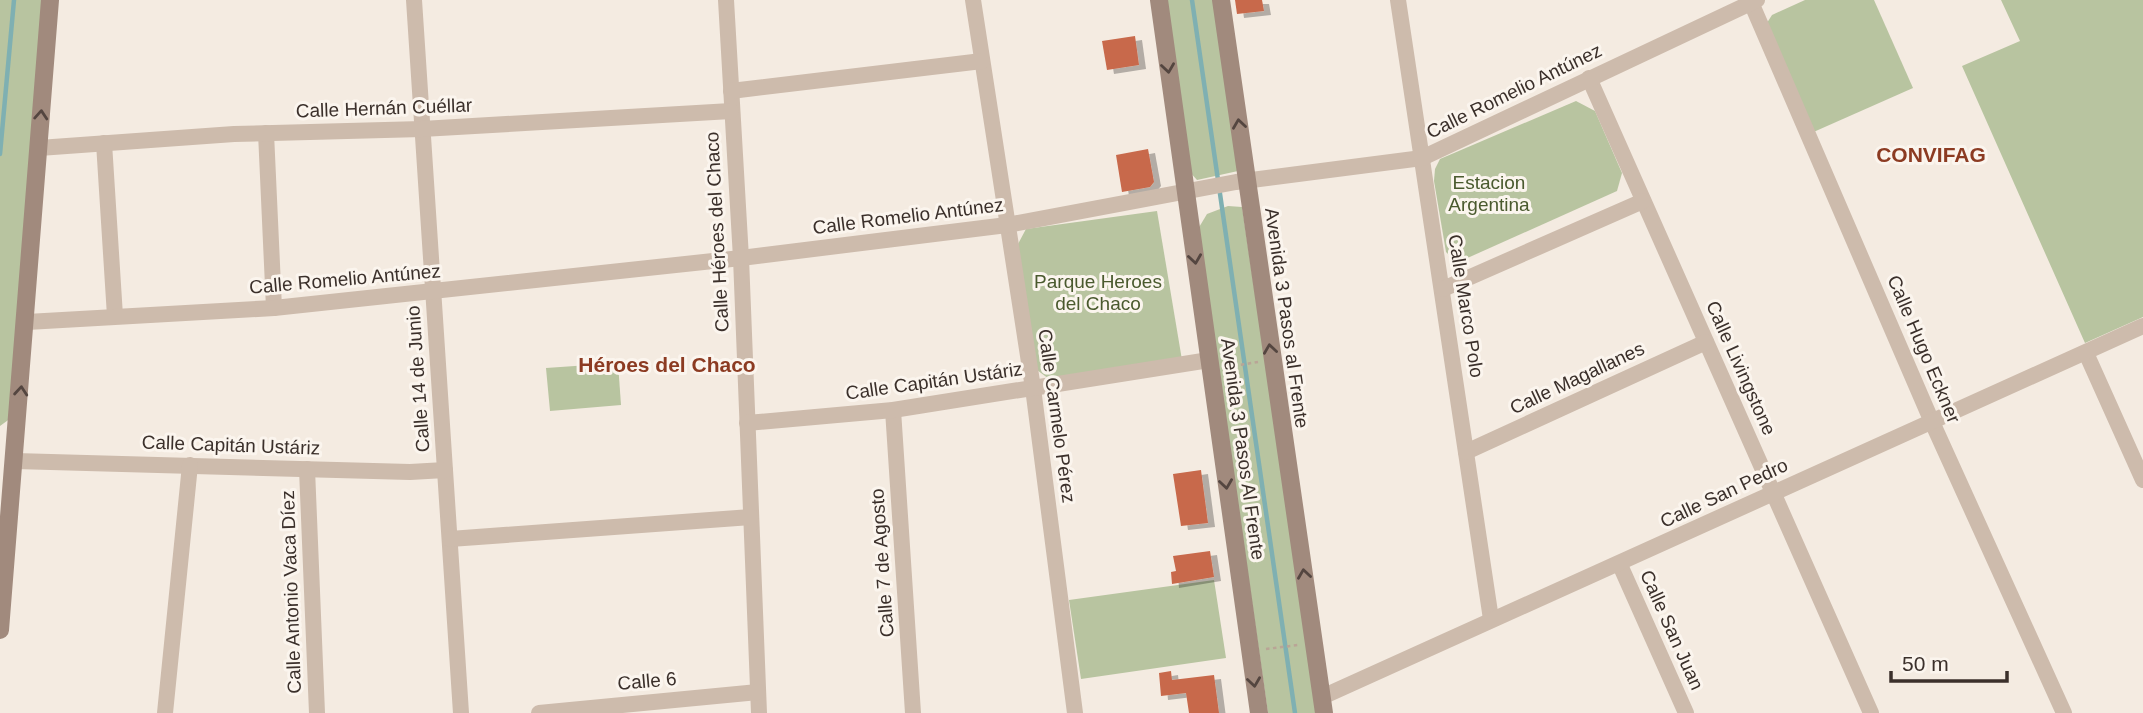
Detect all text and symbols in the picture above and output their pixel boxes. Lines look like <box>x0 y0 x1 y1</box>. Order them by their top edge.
street label: Calle Romelio Antúnez <box>1423 39 1605 143</box>
one-way arrow <box>1161 62 1176 73</box>
street label: Calle Hernán Cuéllar <box>295 94 473 122</box>
one-way arrow <box>33 109 48 120</box>
one-way arrow <box>1231 118 1246 130</box>
street label: Calle Héroes del Chaco <box>701 131 733 333</box>
district label: CONVIFAG <box>1876 143 1986 166</box>
park label: Estacion Argentina <box>1448 172 1530 215</box>
street label: Calle Romelio Antúnez <box>811 194 1005 238</box>
street label: Avenida 3 Pasos al Frente <box>1261 206 1313 430</box>
street label: Calle Marco Polo <box>1444 233 1488 379</box>
one-way arrow <box>1188 253 1203 265</box>
street label: Calle Romelio Antúnez <box>248 260 442 298</box>
park label: Parque Heroes del Chaco <box>1034 271 1162 314</box>
street label: Calle Hugo Eckner <box>1883 272 1965 427</box>
street label: Calle Livingstone <box>1702 298 1780 438</box>
street label: Calle 14 de Junio <box>402 305 434 453</box>
street label: Calle Carmelo Pérez <box>1034 328 1080 504</box>
street label: Avenida 3 Pasos Al Frente <box>1217 337 1269 561</box>
street label: Calle Magallanes <box>1507 338 1647 418</box>
one-way arrow <box>1263 344 1278 355</box>
district label: Héroes del Chaco <box>578 353 756 376</box>
street label: Calle Capitán Ustáriz <box>844 358 1024 404</box>
one-way arrow <box>13 385 28 396</box>
street label: Calle Capitán Ustáriz <box>141 431 321 459</box>
street label: Calle San Pedro <box>1657 454 1791 532</box>
one-way arrow <box>1219 478 1234 490</box>
street label: Calle 7 de Agosto <box>866 488 898 638</box>
street label: Calle Antonio Vaca Díez <box>277 490 305 694</box>
street label: Calle San Juan <box>1636 567 1708 693</box>
one-way arrow <box>1296 569 1311 580</box>
scale bar <box>1891 640 2007 684</box>
text: 50 m <box>1902 652 1949 675</box>
street label: Calle 6 <box>617 668 677 694</box>
one-way arrow <box>1246 676 1261 688</box>

